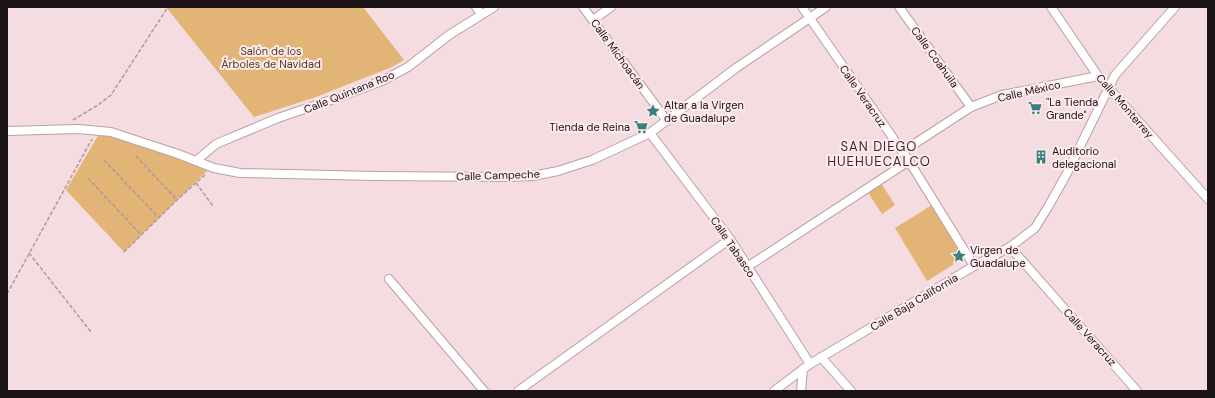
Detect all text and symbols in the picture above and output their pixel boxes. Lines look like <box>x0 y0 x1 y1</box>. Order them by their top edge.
street label: Calle Michoacán <box>588 16 648 92</box>
street label: Calle Coahuila <box>908 24 962 90</box>
park label: Salón de los Árboles de Navidad <box>221 44 321 71</box>
street label: Calle Veracruz <box>836 62 890 130</box>
street label: Calle Quintana Roo <box>302 67 396 117</box>
street label: Calle Monterrey <box>1093 71 1157 141</box>
street label: Calle México <box>996 77 1062 105</box>
place label: "La Tienda Grande" <box>1046 95 1098 122</box>
place label: Altar a la Virgen de Guadalupe <box>664 98 744 125</box>
supermarket icon: "La Tienda Grande" <box>1027 100 1043 116</box>
place icon: Altar a la Virgen de Guadalupe <box>645 103 661 119</box>
supermarket icon: Tienda de Reina <box>633 119 649 135</box>
place label: Tienda de Reina <box>549 120 630 134</box>
district label: SAN DIEGO HUEHUECALCO <box>827 138 931 170</box>
place label: Auditorio delegacional <box>1052 144 1116 171</box>
building icon: Auditorio delegacional <box>1033 149 1049 165</box>
street label: Calle Campeche <box>456 167 540 183</box>
street label: Calle Tabasco <box>707 214 759 280</box>
place label: Virgen de Guadalupe <box>970 243 1025 270</box>
place icon: Virgen de Guadalupe <box>951 248 967 264</box>
street label: Calle Baja California <box>867 270 961 334</box>
street label: Calle Veracruz <box>1061 305 1119 369</box>

